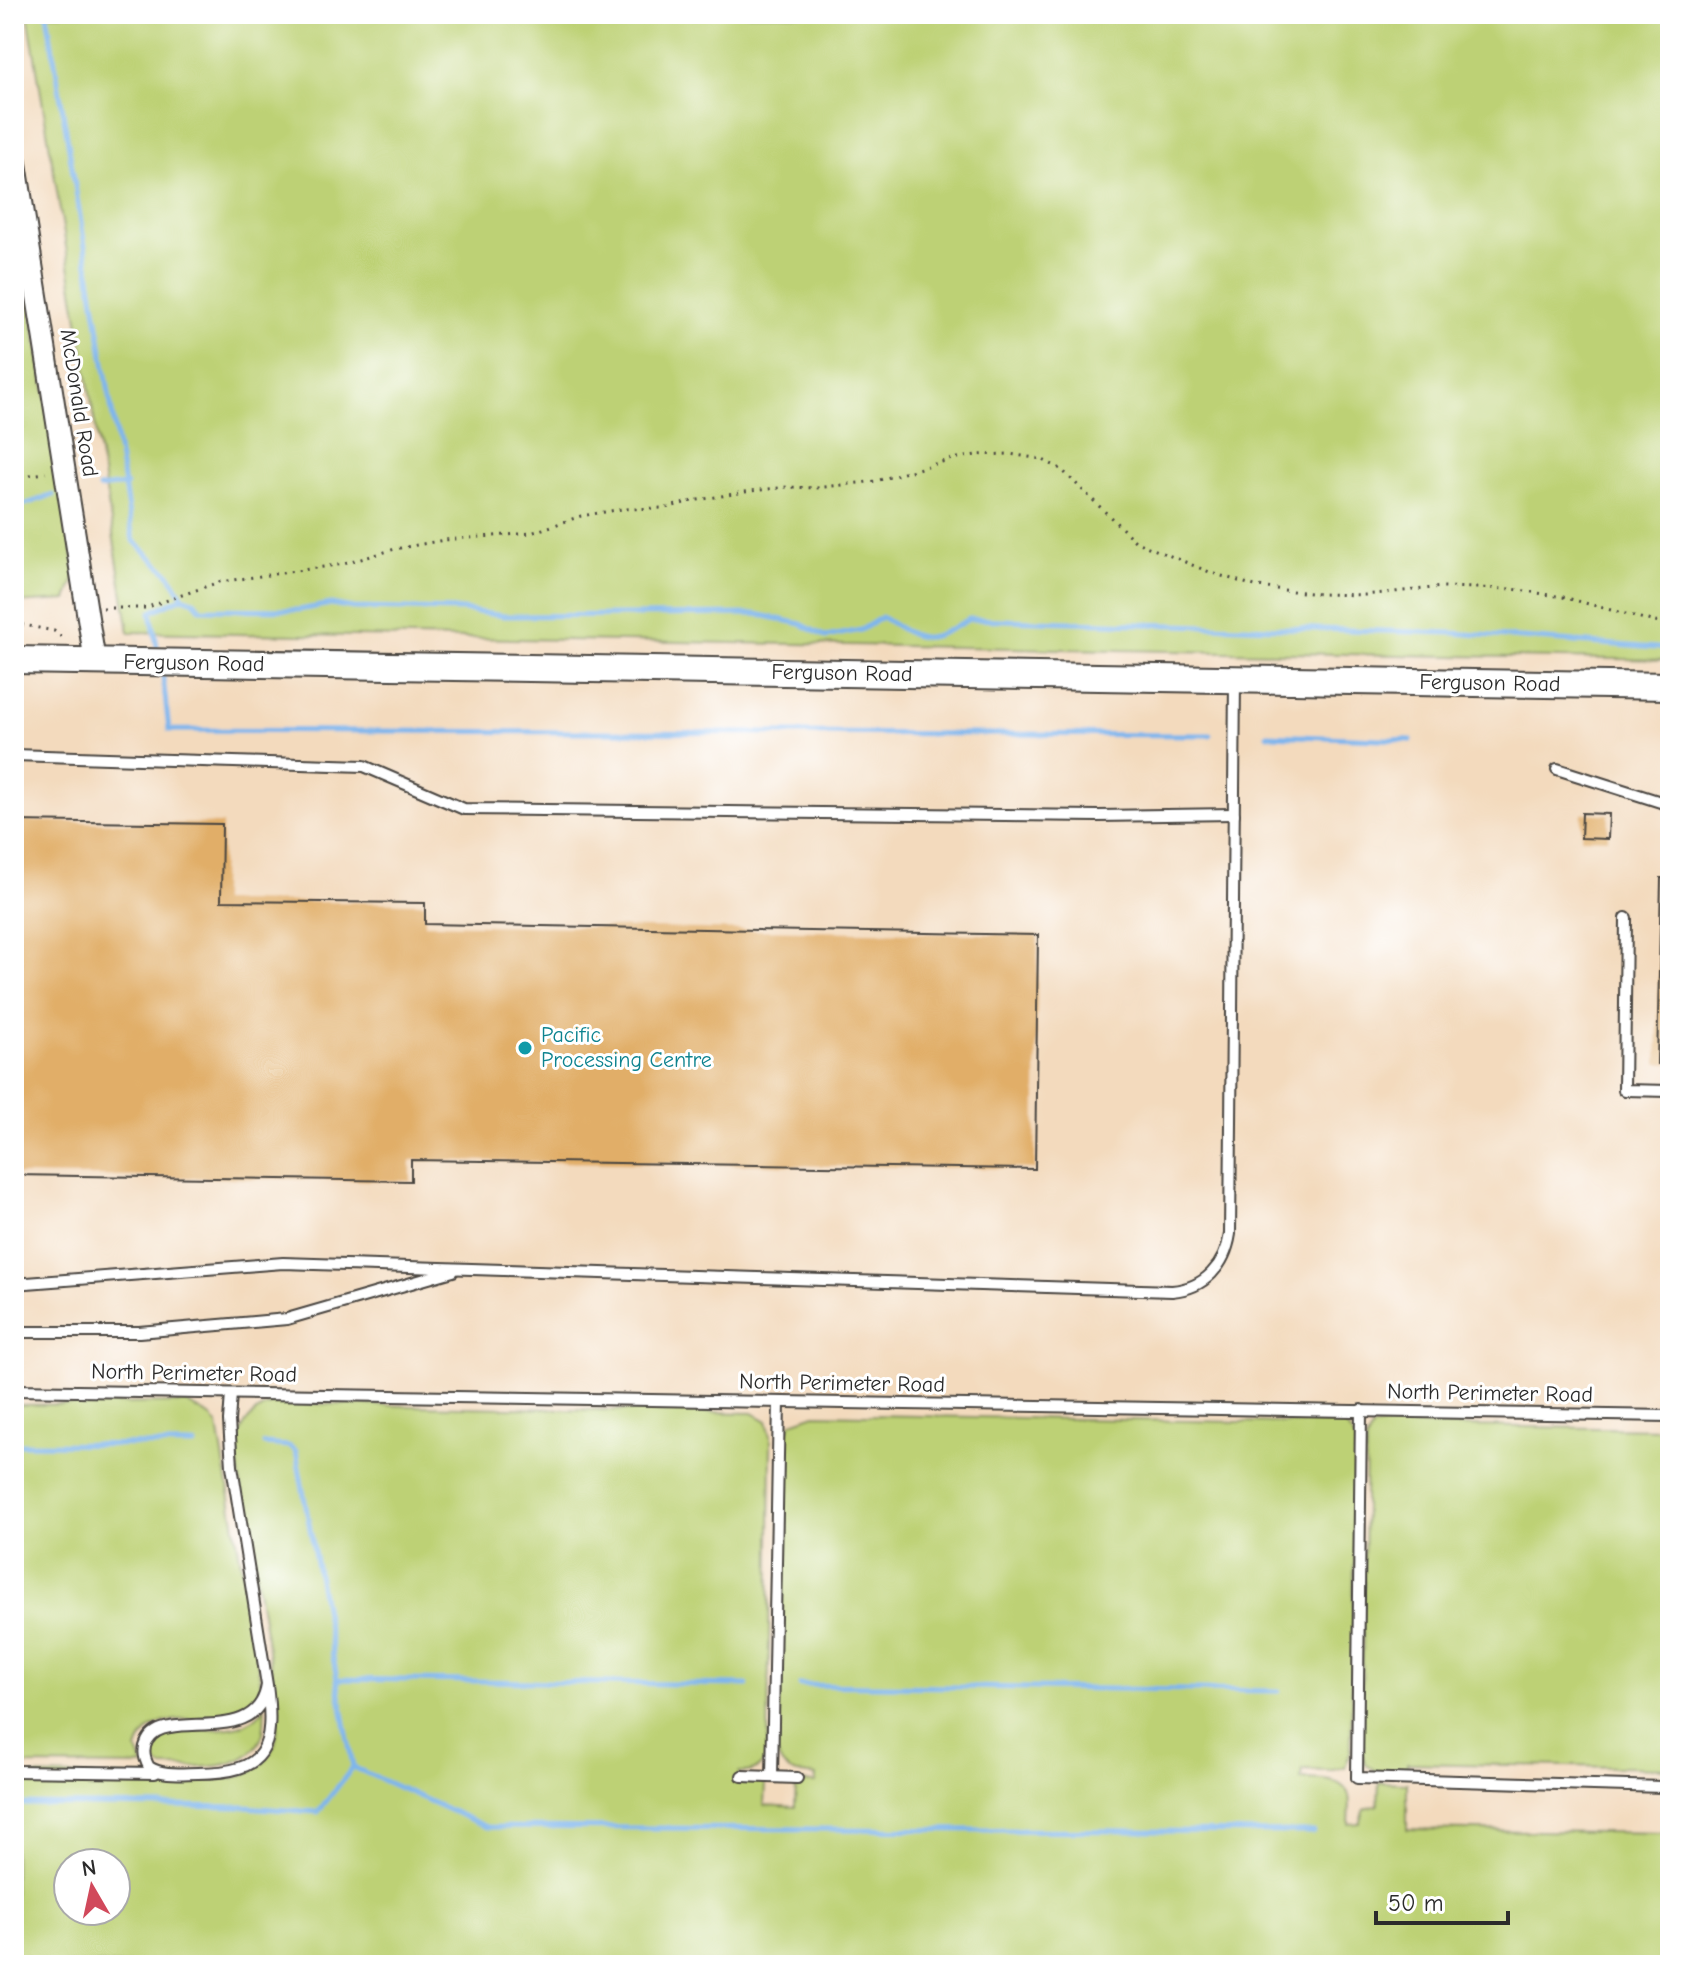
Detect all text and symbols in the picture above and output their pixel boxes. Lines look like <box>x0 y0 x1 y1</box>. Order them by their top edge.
street label: McDonald Road <box>54 327 104 479</box>
street label: Ferguson Road <box>123 649 265 677</box>
street label: Ferguson Road <box>771 659 913 687</box>
street label: Ferguson Road <box>1419 669 1561 697</box>
place label: Pacific Processing Centre <box>541 1022 712 1073</box>
marker: Pacific Processing Centre <box>516 1039 534 1057</box>
street label: North Perimeter Road <box>91 1358 297 1388</box>
street label: North Perimeter Road <box>739 1368 945 1398</box>
street label: North Perimeter Road <box>1387 1378 1593 1408</box>
north arrow <box>52 1847 132 1927</box>
text: N <box>80 1854 98 1882</box>
scale bar <box>1376 1875 1508 1925</box>
text: 50 m <box>1388 1889 1444 1917</box>

